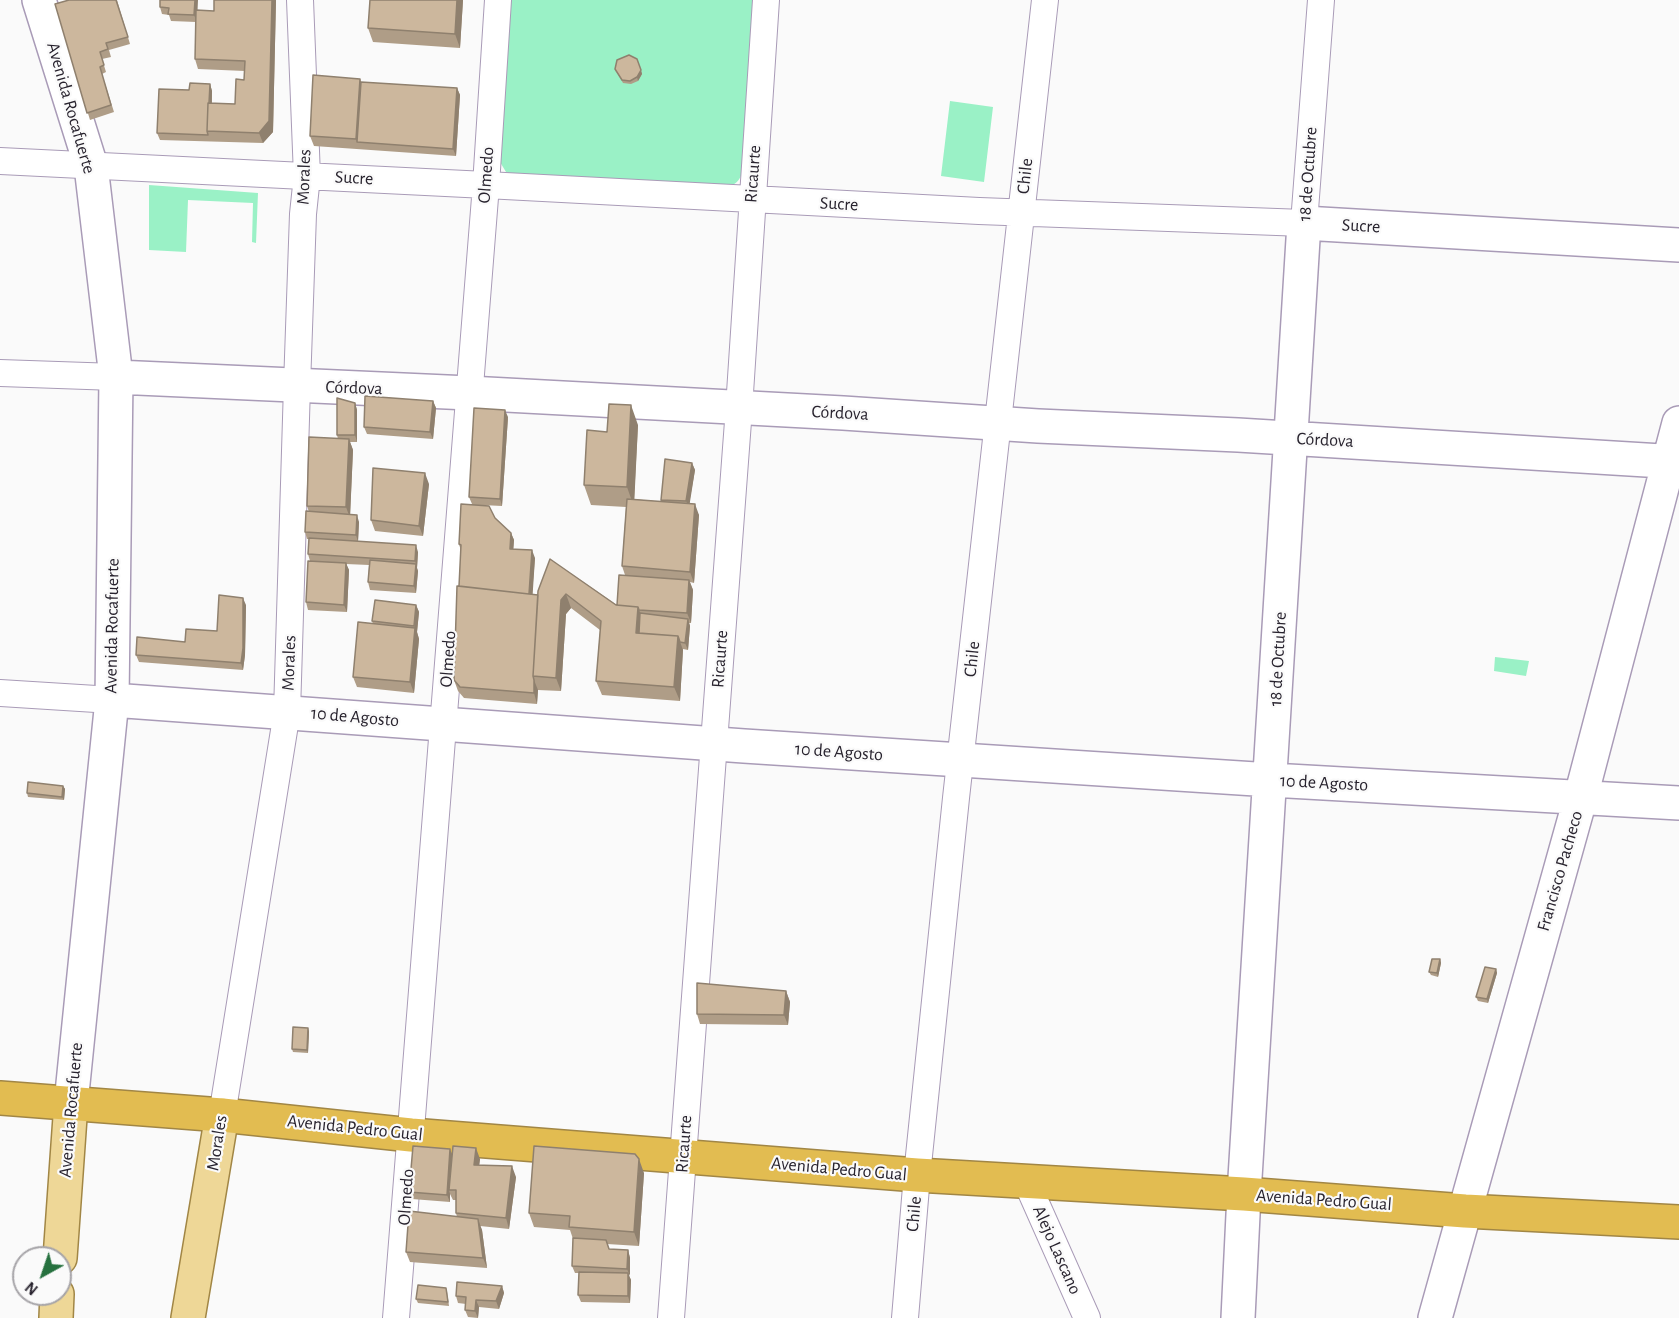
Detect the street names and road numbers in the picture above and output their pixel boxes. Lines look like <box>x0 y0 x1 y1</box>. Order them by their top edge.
street label: Avenida Rocafuerte <box>42 40 100 176</box>
street label: 18 de Octubre <box>1294 126 1322 222</box>
street label: Ricaurte <box>740 144 766 204</box>
street label: Olmedo <box>473 146 499 204</box>
street label: Morales <box>292 149 316 205</box>
street label: Chile <box>1012 157 1038 195</box>
street label: Sucre <box>334 166 374 190</box>
street label: Sucre <box>819 192 859 216</box>
street label: Sucre <box>1341 214 1381 238</box>
street label: Córdova <box>325 376 383 400</box>
street label: Córdova <box>811 401 869 425</box>
street label: Córdova <box>1296 428 1354 452</box>
street label: Avenida Rocafuerte <box>100 558 124 694</box>
street label: 18 de Octubre <box>1265 611 1291 707</box>
street label: Ricaurte <box>707 629 733 689</box>
street label: Olmedo <box>435 630 461 688</box>
street label: Morales <box>277 635 301 691</box>
street label: Chile <box>959 640 985 678</box>
street label: 10 de Agosto <box>310 702 400 732</box>
street label: 10 de Agosto <box>794 738 884 766</box>
street label: 10 de Agosto <box>1279 770 1369 796</box>
street label: Francisco Pacheco <box>1532 808 1588 934</box>
street label: Avenida Rocafuerte <box>54 1042 88 1178</box>
street label: Avenida Pedro Gual <box>286 1110 424 1146</box>
street label: Morales <box>202 1114 232 1172</box>
street label: Ricaurte <box>671 1114 697 1174</box>
street label: Avenida Pedro Gual <box>770 1152 908 1186</box>
street label: Olmedo <box>393 1168 419 1226</box>
street label: Avenida Pedro Gual <box>1255 1184 1393 1216</box>
street label: Chile <box>902 1195 926 1233</box>
street label: Alejo Lascano <box>1028 1202 1086 1298</box>

